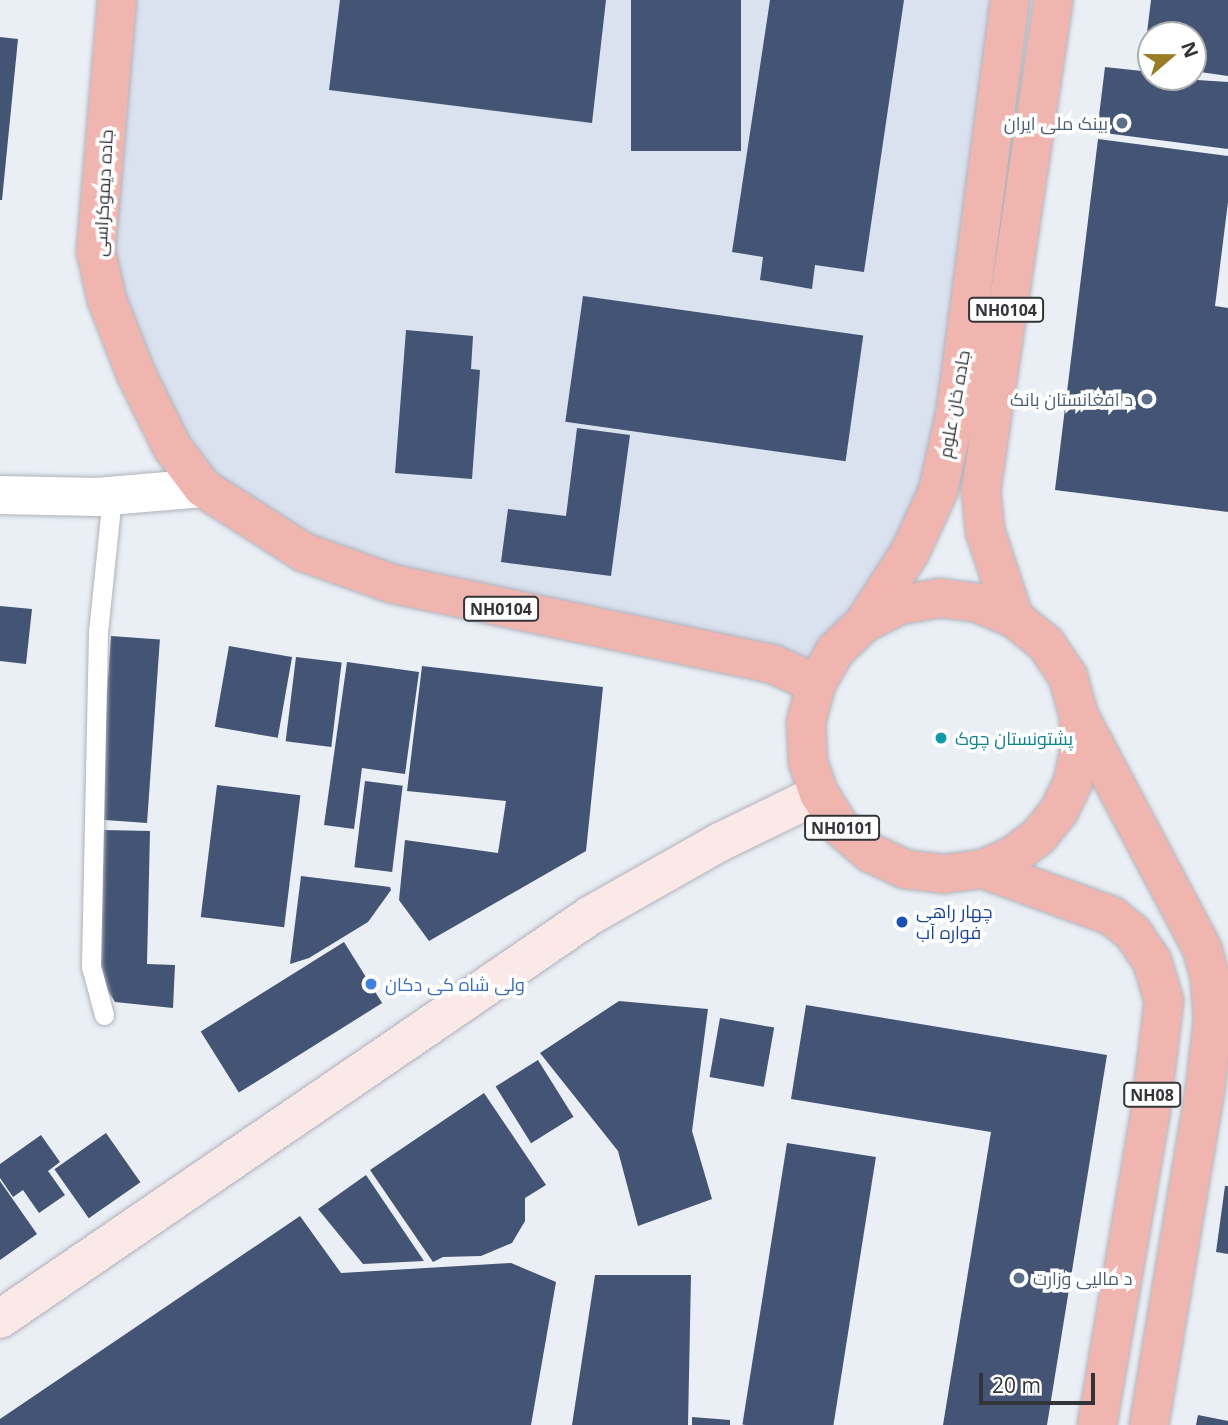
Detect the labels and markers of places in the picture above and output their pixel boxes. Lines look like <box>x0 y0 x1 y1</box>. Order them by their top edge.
place label: بینک ملی ایران <box>1004 112 1108 134</box>
marker: بینک ملی ایران <box>1114 115 1130 131</box>
place label: د افغانستان بانک <box>1010 388 1133 410</box>
marker: د افغانستان بانک <box>1139 391 1155 407</box>
place label: پشتونستان چوک <box>955 727 1073 749</box>
marker: پشتونستان چوک <box>933 730 949 746</box>
place label: چهار راهی فواره آب <box>916 901 992 944</box>
marker: چهار راهی فواره آب <box>894 914 910 930</box>
place label: ولی شاہ کی دکان <box>385 973 525 995</box>
marker: ولی شاہ کی دکان <box>363 976 379 992</box>
place label: د مالیی وزارت <box>1033 1267 1132 1289</box>
marker: د مالیی وزارت <box>1011 1270 1027 1286</box>

